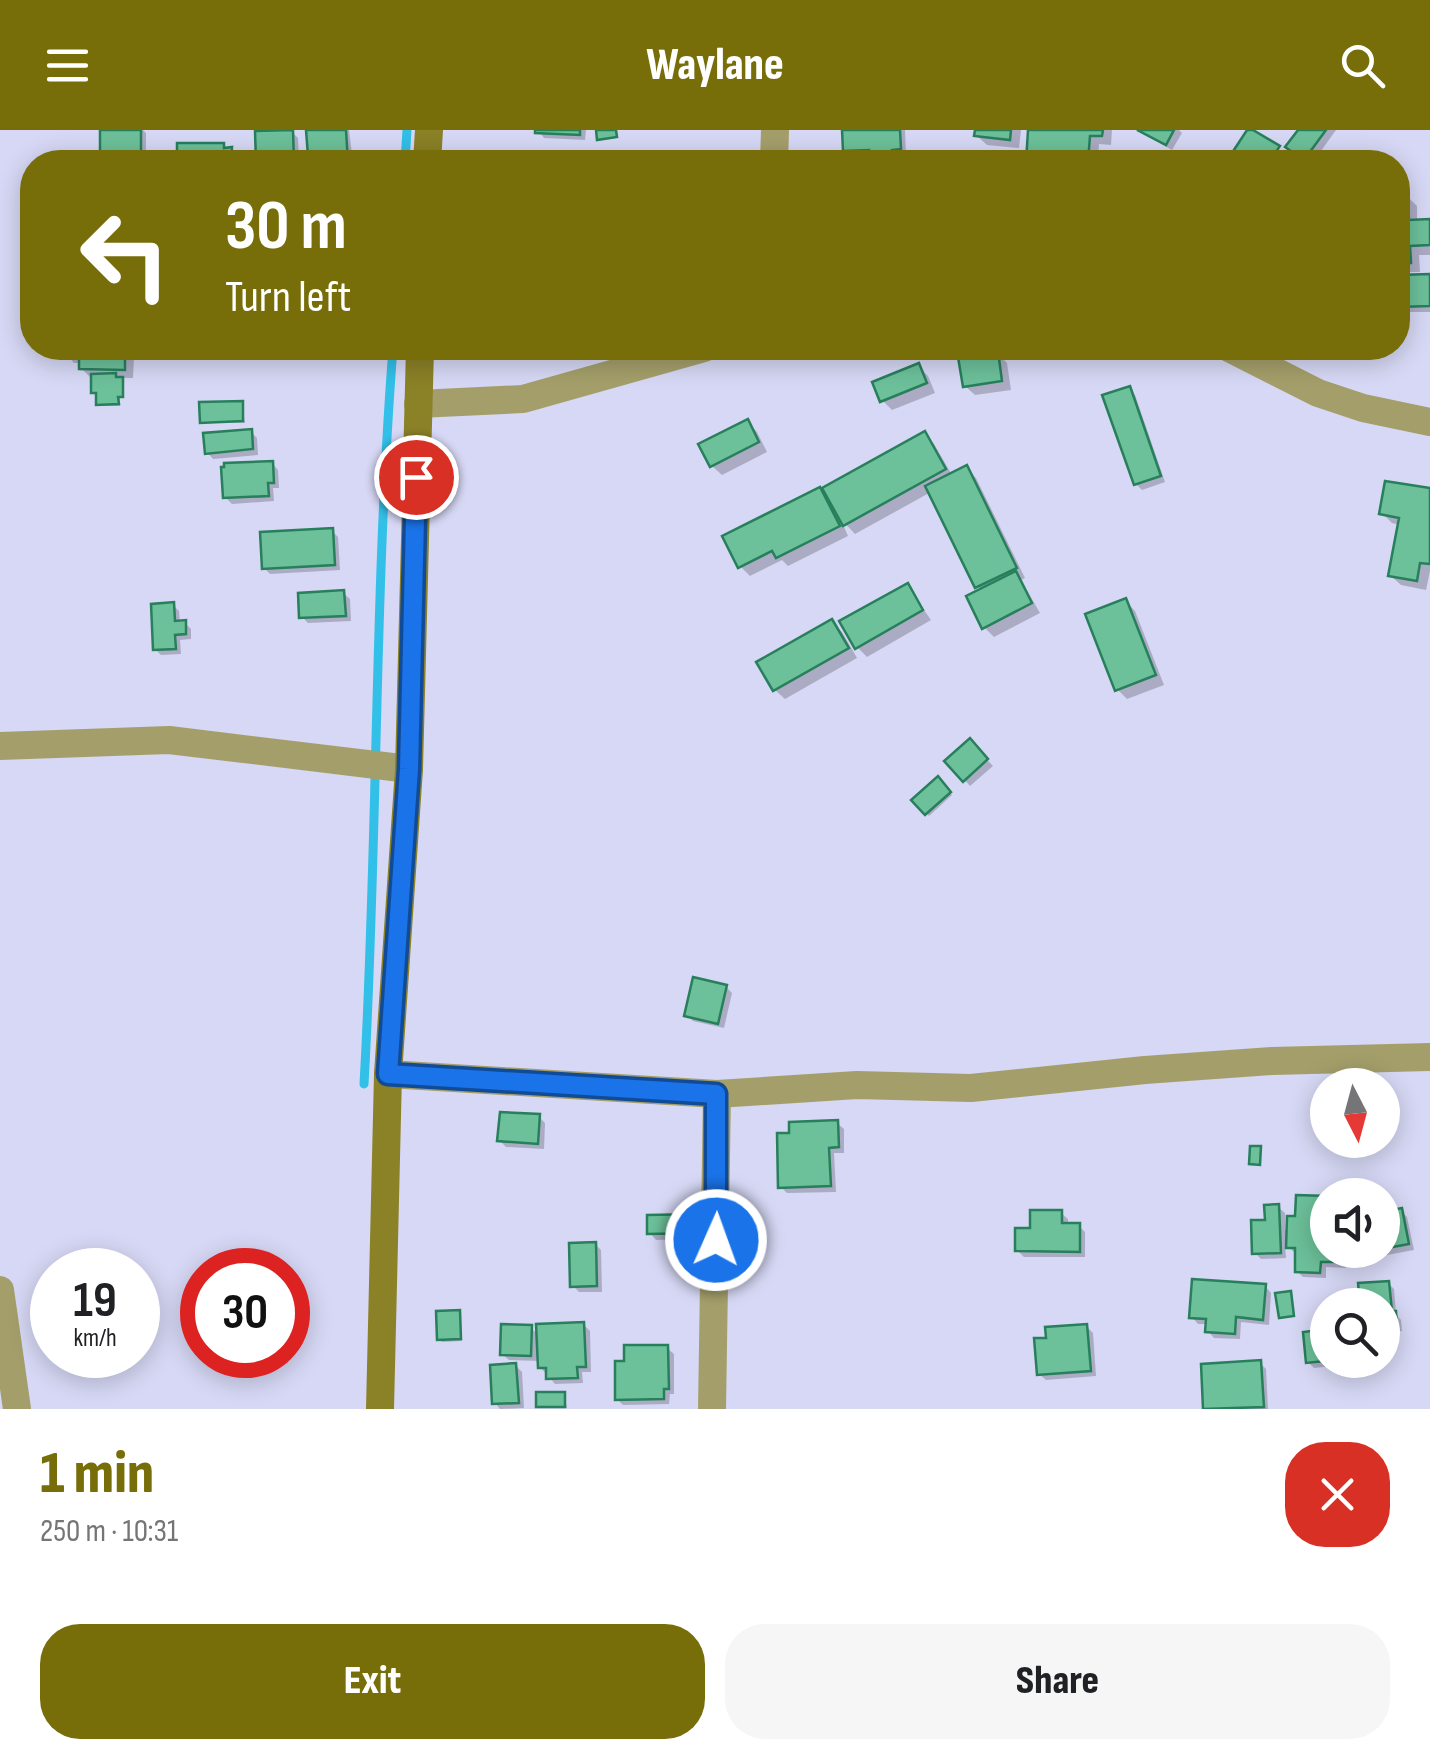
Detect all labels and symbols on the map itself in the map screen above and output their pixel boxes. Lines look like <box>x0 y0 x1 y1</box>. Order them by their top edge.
pin <box>374 435 459 520</box>
north arrow <box>1310 1068 1400 1158</box>
position arrow <box>664 1188 768 1292</box>
speed limit sign: 30 <box>180 1248 310 1378</box>

